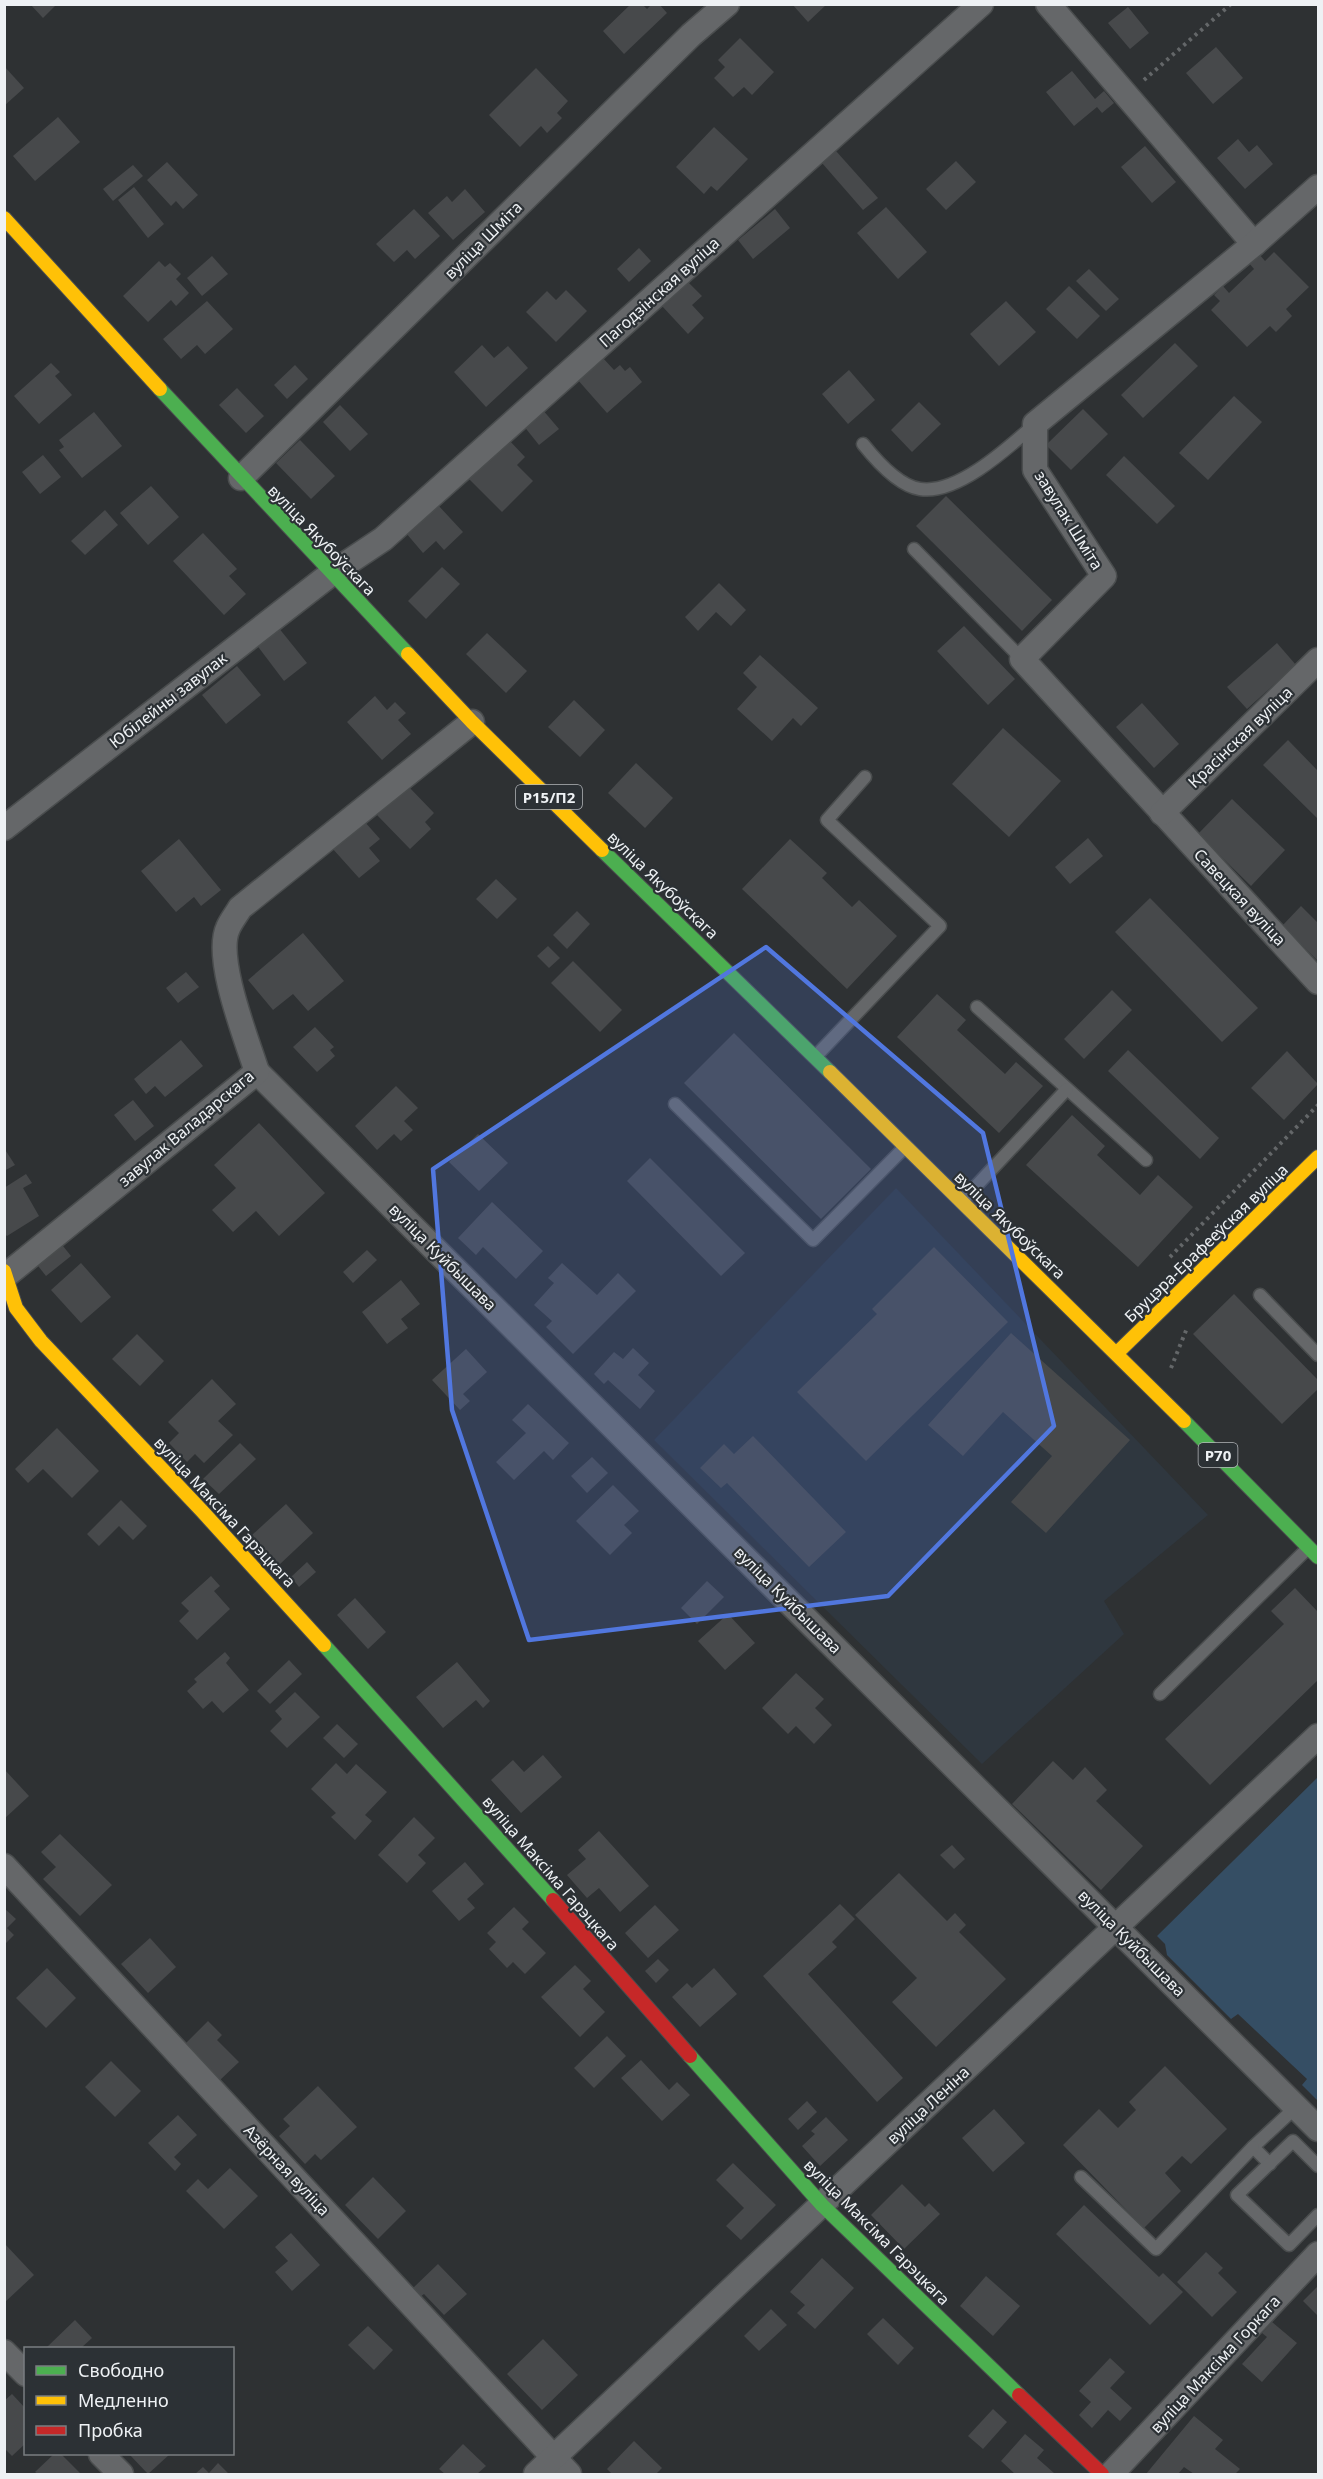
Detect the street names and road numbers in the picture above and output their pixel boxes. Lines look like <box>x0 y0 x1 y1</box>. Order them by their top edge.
street label: вуліца Шміта <box>439 196 527 284</box>
street label: Пагодзінская вуліца <box>594 232 724 352</box>
street label: завулак Шміта <box>1030 466 1108 574</box>
street label: вуліца Якубоўскага <box>263 480 381 600</box>
street label: Юбілейны завулак <box>105 647 232 753</box>
street label: Красінская вуліца <box>1183 681 1297 793</box>
road number: Р15/П2 <box>516 785 582 809</box>
street label: вуліца Якубоўскага <box>603 826 723 944</box>
street label: Савецкая вуліца <box>1189 844 1291 950</box>
street label: завулак Валадарскага <box>114 1065 258 1191</box>
street label: Бруцэра-Ерафееўская вуліца <box>1119 1159 1293 1327</box>
street label: вуліца Якубоўскага <box>950 1166 1070 1284</box>
street label: вуліца Куйбышава <box>385 1199 501 1315</box>
street label: вуліца Максіма Гарэцкага <box>149 1432 301 1592</box>
road number: Р70 <box>1198 1443 1238 1467</box>
street label: вуліца Куйбышава <box>730 1542 846 1658</box>
street label: вуліца Максіма Гарэцкага <box>478 1791 624 1955</box>
street label: вуліца Куйбышава <box>1074 1885 1190 2001</box>
street label: вуліца Леніна <box>882 2061 974 2149</box>
street label: Азёрная вуліца <box>239 2120 335 2220</box>
street label: вуліца Максіма Гарэцкага <box>799 2154 955 2310</box>
street label: вуліца Максіма Горкага <box>1145 2290 1285 2438</box>

